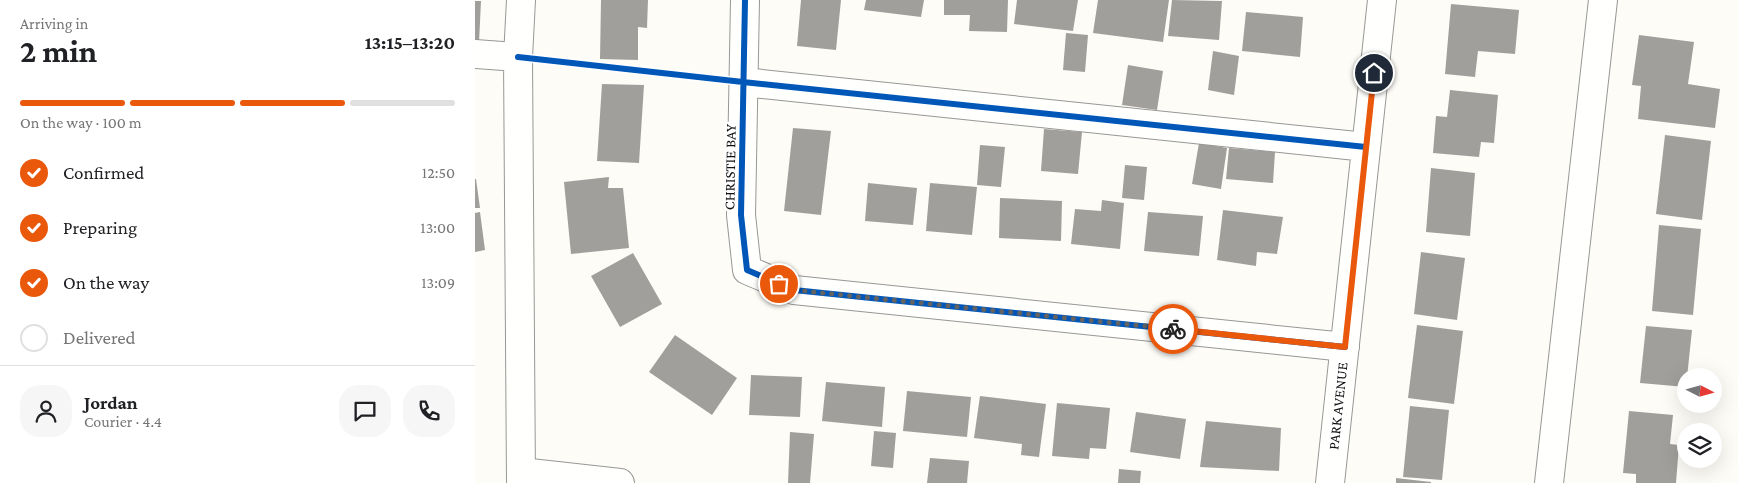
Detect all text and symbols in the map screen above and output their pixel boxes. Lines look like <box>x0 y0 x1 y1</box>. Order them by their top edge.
text: Arriving in <box>20 15 88 32</box>
text: 13:15–13:20 <box>365 32 455 53</box>
text: 2 min <box>20 33 97 69</box>
pin <box>1353 52 1395 94</box>
icon: home <box>1360 59 1388 87</box>
text: On the way · 100 m <box>20 114 142 131</box>
street label: CHRISTIE BAY <box>721 124 739 210</box>
icon: check <box>20 159 48 187</box>
text: Confirmed <box>63 162 144 183</box>
text: 12:50 <box>422 164 455 181</box>
icon: check <box>20 214 48 242</box>
text: Preparing <box>63 217 137 238</box>
text: 13:00 <box>420 219 455 236</box>
pin <box>758 263 800 305</box>
icon: check <box>20 269 48 297</box>
icon: bag <box>765 270 793 298</box>
text: On the way <box>63 272 149 293</box>
text: 13:09 <box>421 274 455 291</box>
courier <box>1148 304 1198 354</box>
icon: bike <box>1159 315 1187 343</box>
text: Delivered <box>63 327 136 348</box>
street label: PARK AVENUE <box>1325 361 1351 451</box>
north arrow <box>1677 368 1723 412</box>
map controls <box>1677 368 1722 468</box>
button: person <box>20 385 72 437</box>
button: chat <box>339 385 391 437</box>
button: phone <box>403 385 455 437</box>
text: Jordan <box>84 392 138 413</box>
text: Courier · 4.4 <box>84 413 162 430</box>
button: layers <box>1677 423 1722 468</box>

